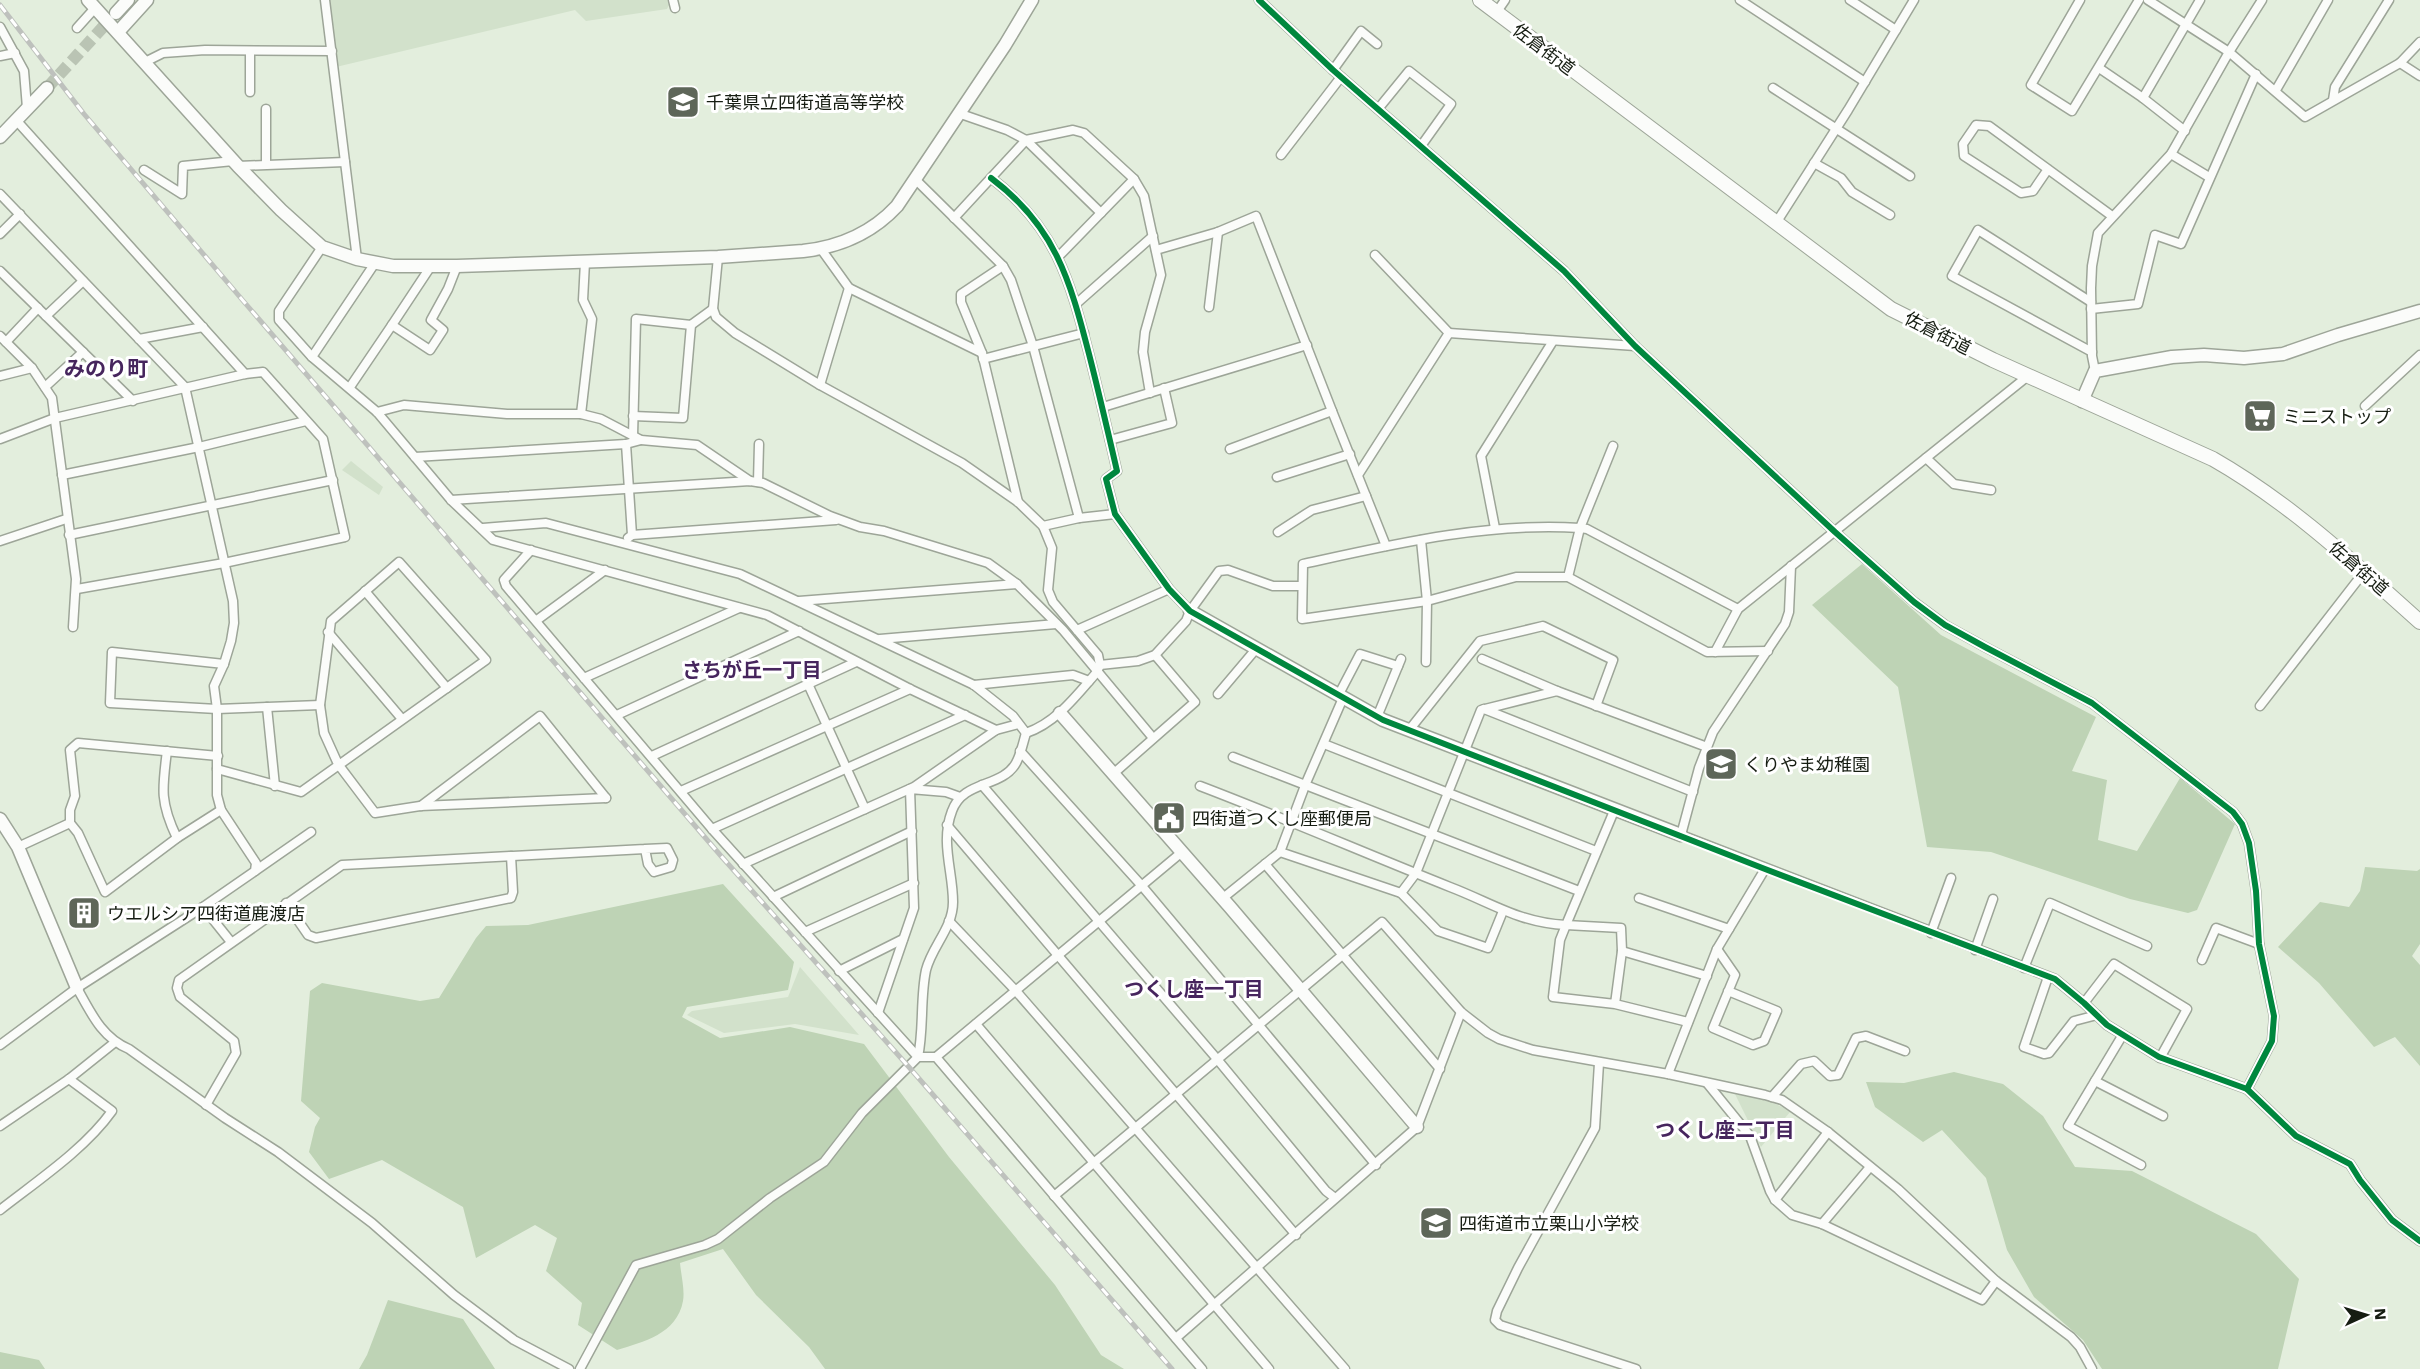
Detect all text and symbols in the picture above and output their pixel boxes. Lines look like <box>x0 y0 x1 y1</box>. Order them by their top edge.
street label: 佐倉街道 <box>1509 19 1579 79</box>
school or university icon: 千葉県立四街道高等学校 <box>665 84 701 120</box>
place label: 千葉県立四街道高等学校 <box>706 92 904 113</box>
street label: 佐倉街道 <box>1901 307 1975 359</box>
district label: みのり町 <box>64 356 148 381</box>
supermarket icon: ミニストップ <box>2242 398 2278 434</box>
place label: ミニストップ <box>2283 406 2391 427</box>
street label: 佐倉街道 <box>2325 536 2393 600</box>
district label: さちが丘一丁目 <box>682 658 822 682</box>
school or university icon: くりやま幼稚園 <box>1703 746 1739 782</box>
place label: くりやま幼稚園 <box>1744 754 1870 775</box>
public building icon: 四街道つくし座郵便局 <box>1151 800 1187 836</box>
place label: 四街道つくし座郵便局 <box>1192 808 1372 829</box>
building icon: ウエルシア四街道鹿渡店 <box>66 895 102 931</box>
place label: ウエルシア四街道鹿渡店 <box>107 903 305 924</box>
district label: つくし座一丁目 <box>1124 977 1264 1001</box>
district label: つくし座二丁目 <box>1655 1118 1795 1142</box>
school or university icon: 四街道市立栗山小学校 <box>1418 1205 1454 1241</box>
place label: 四街道市立栗山小学校 <box>1459 1213 1639 1234</box>
north arrow <box>2336 1285 2396 1345</box>
text: N <box>2371 1307 2390 1321</box>

